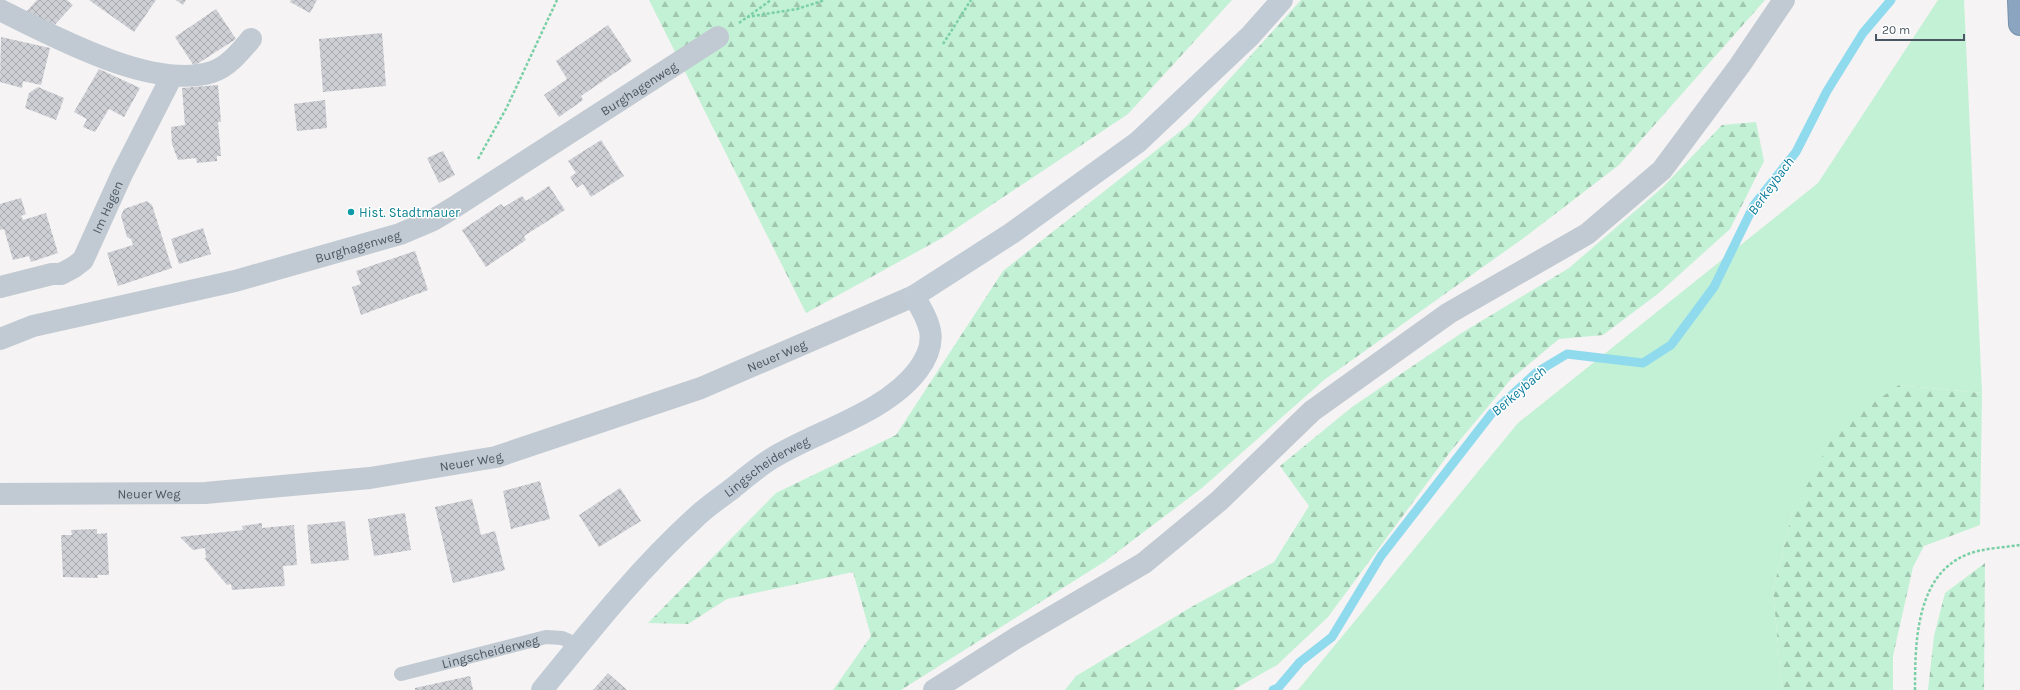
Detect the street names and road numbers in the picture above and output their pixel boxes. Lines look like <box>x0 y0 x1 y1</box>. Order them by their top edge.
street label: Burghagenweg <box>597 58 680 118</box>
street label: Im Hagen <box>89 178 126 236</box>
street label: Burghagenweg <box>313 227 403 265</box>
street label: Neuer Weg <box>745 336 809 375</box>
street label: Lingscheiderweg <box>721 432 812 500</box>
street label: Neuer Weg <box>439 448 505 474</box>
street label: Neuer Weg <box>117 486 181 501</box>
street label: Lingscheiderweg <box>440 631 541 671</box>

